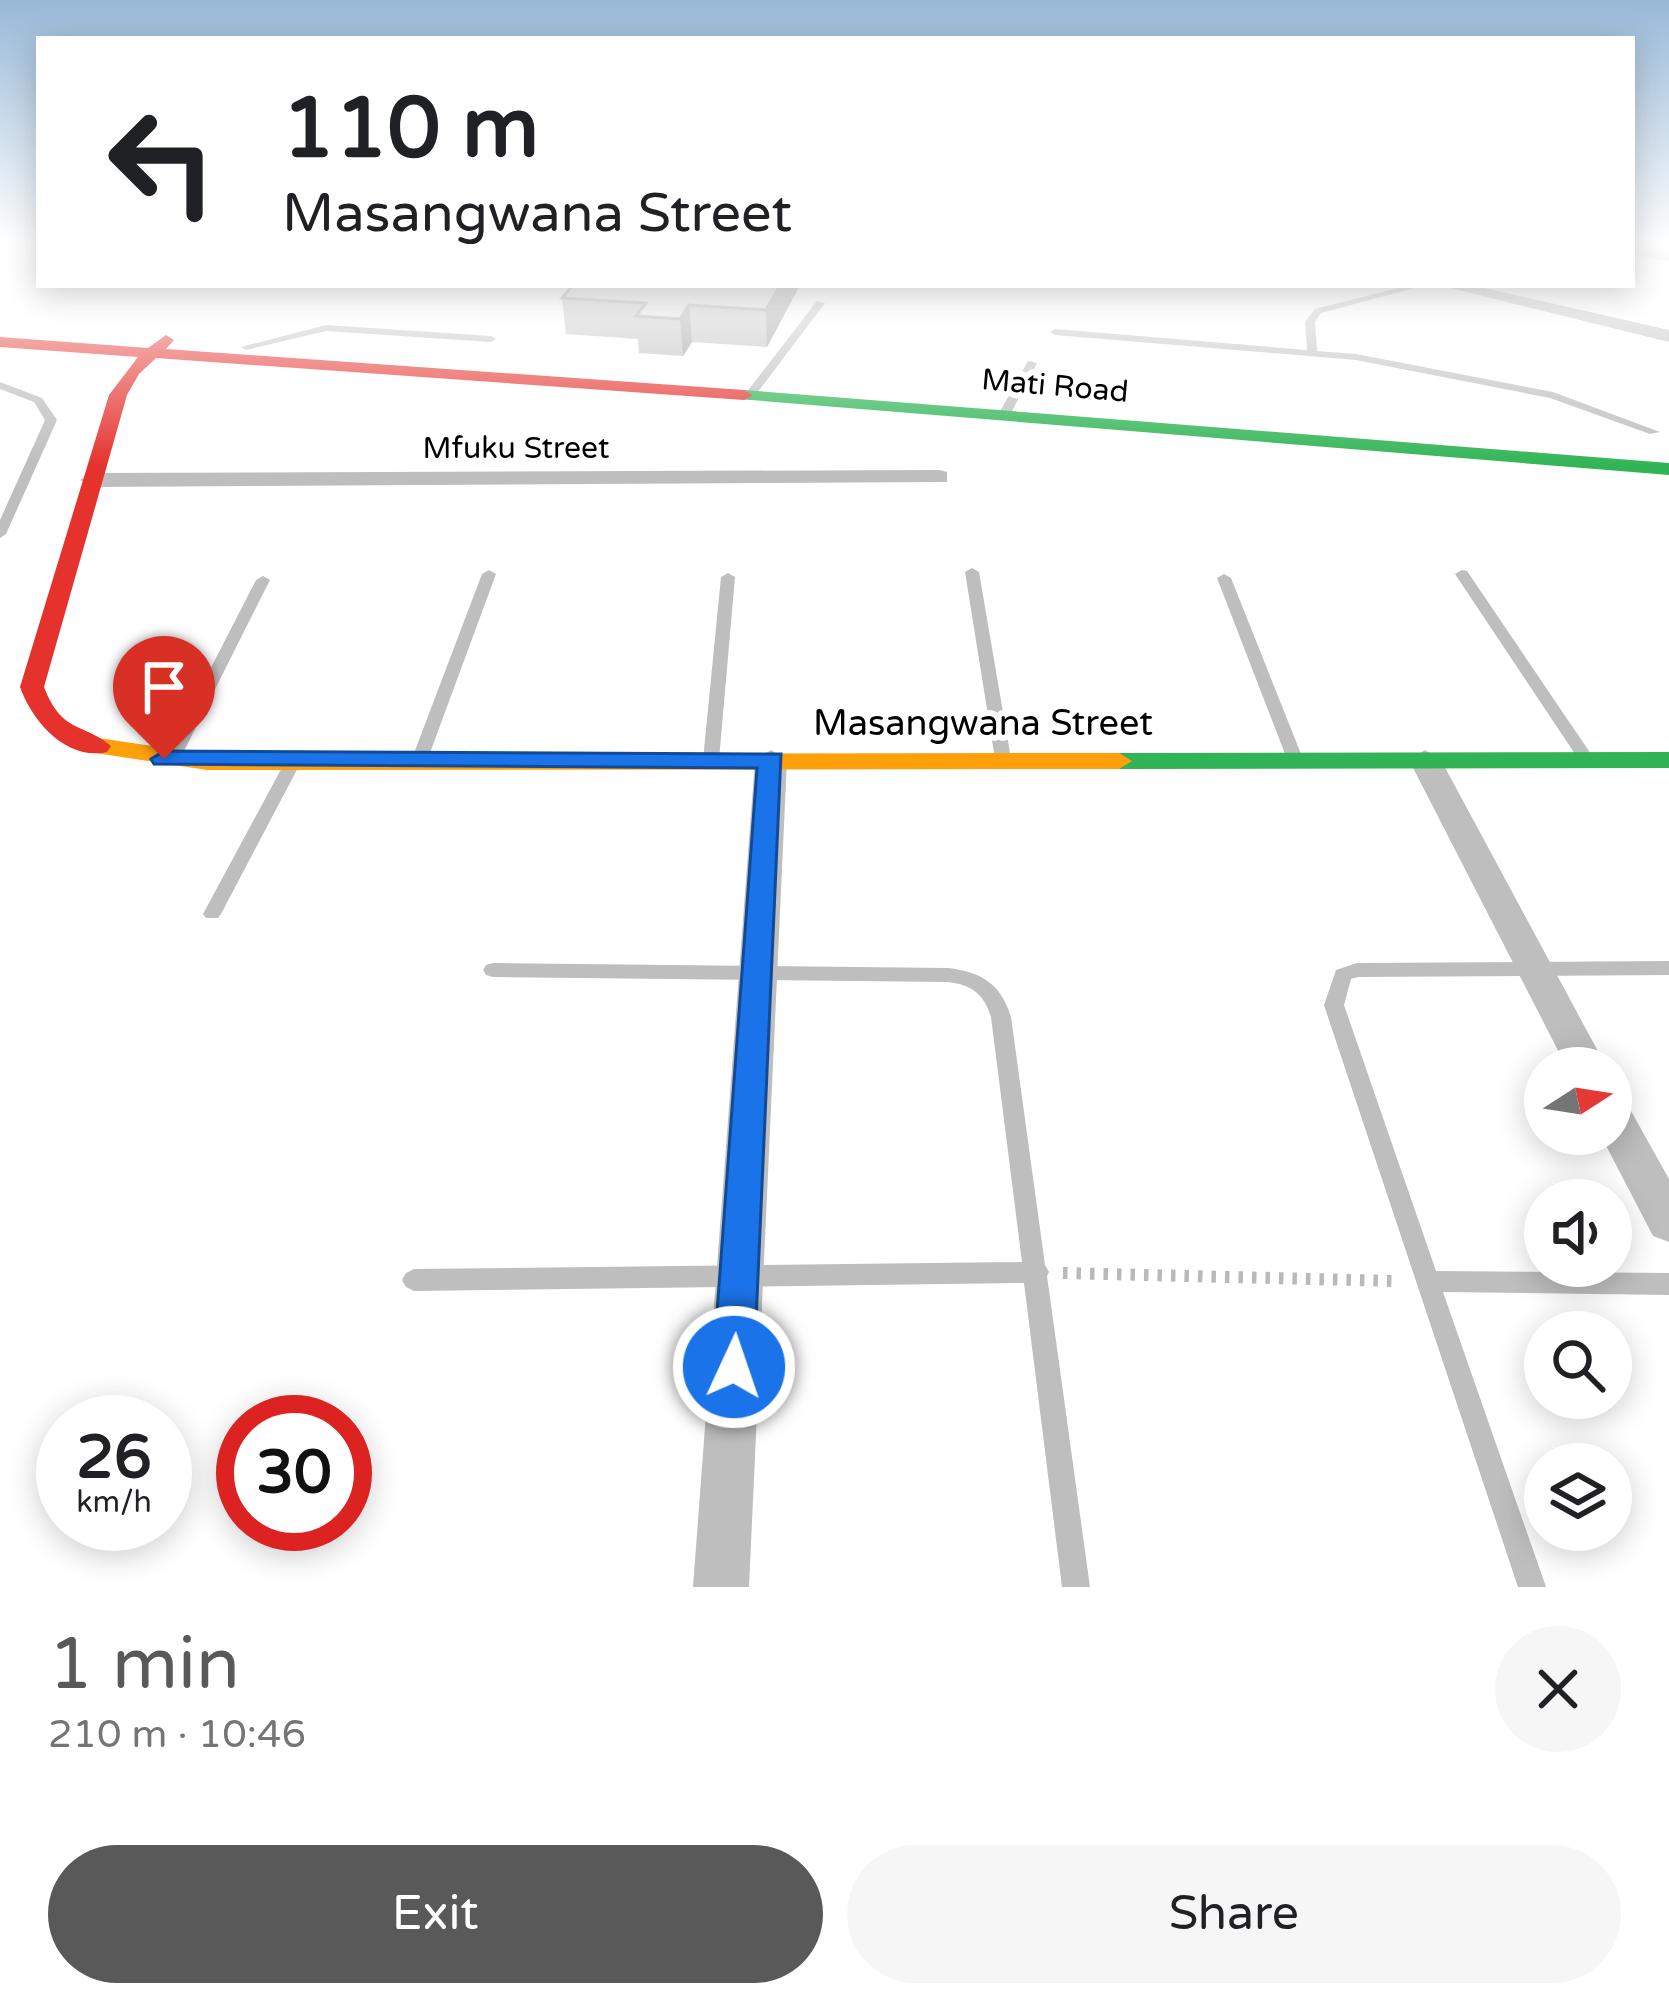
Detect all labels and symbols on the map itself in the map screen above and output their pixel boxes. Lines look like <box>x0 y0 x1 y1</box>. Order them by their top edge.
street label: Mati Road <box>980 361 1130 411</box>
street label: Mfuku Street <box>423 430 609 467</box>
pin <box>113 636 215 759</box>
street label: Masangwana Street <box>813 702 1153 745</box>
north arrow <box>1524 1047 1632 1155</box>
position arrow <box>671 1304 797 1430</box>
speed limit sign: 30 <box>216 1395 372 1551</box>

